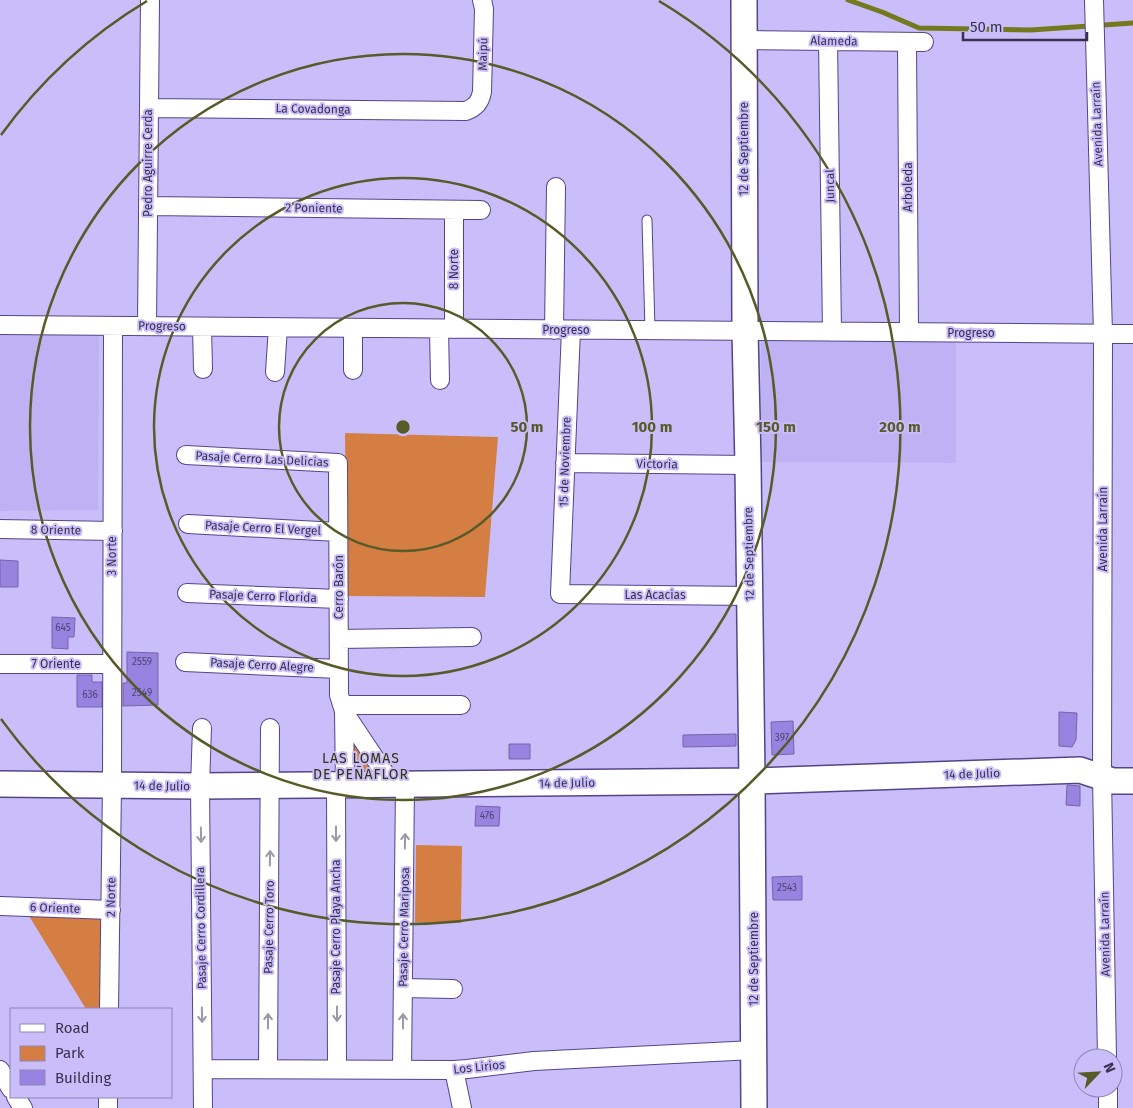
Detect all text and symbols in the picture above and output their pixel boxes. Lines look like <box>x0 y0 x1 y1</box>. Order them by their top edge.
scale bar <box>963 10 1087 42</box>
text: 50 m <box>970 18 1003 36</box>
street label: Alameda <box>810 34 858 48</box>
street label: Maipú <box>476 37 490 71</box>
street label: Avenida Larraín <box>1089 81 1105 167</box>
street label: La Covadonga <box>275 101 351 117</box>
street label: 12 de Septiembre <box>737 102 751 196</box>
street label: Pedro Aguirre Cerda <box>141 109 155 217</box>
street label: Arboleda <box>901 162 915 212</box>
street label: Juncal <box>823 169 837 203</box>
street label: 2 Poniente <box>285 200 343 216</box>
street label: 8 Norte <box>447 249 461 289</box>
street label: Progreso <box>138 319 186 333</box>
street label: Progreso <box>542 323 590 337</box>
street label: Progreso <box>947 326 995 340</box>
street label: 15 de Noviembre <box>556 417 574 507</box>
centre of rings <box>394 418 412 436</box>
text: 50 m <box>510 418 544 436</box>
text: 100 m <box>632 418 672 436</box>
text: 150 m <box>756 418 796 436</box>
text: 200 m <box>879 418 921 436</box>
street label: Pasaje Cerro Las Delicias <box>195 449 329 469</box>
street label: Victoria <box>636 457 678 471</box>
street label: Avenida Larraín <box>1096 487 1110 571</box>
street label: 12 de Septiembre <box>741 507 757 601</box>
street label: Pasaje Cerro El Vergel <box>205 518 322 538</box>
street label: 8 Oriente <box>31 523 81 537</box>
street label: 3 Norte <box>105 536 119 576</box>
street label: Cerro Barón <box>332 555 346 619</box>
street label: Pasaje Cerro Florida <box>209 587 317 605</box>
street label: Las Acacias <box>624 588 686 602</box>
house number: 645 <box>55 622 71 634</box>
street label: Pasaje Cerro Alegre <box>210 655 314 675</box>
house number: 2559 <box>132 656 152 668</box>
street label: 7 Oriente <box>31 657 81 671</box>
house number: 2549 <box>132 687 152 699</box>
house number: 636 <box>82 689 98 701</box>
house number: 397 <box>775 732 790 744</box>
district label: LAS LOMAS DE PEÑAFLOR <box>313 750 409 783</box>
street label: 14 de Julio <box>944 766 1000 782</box>
street label: 14 de Julio <box>539 776 595 790</box>
street label: 14 de Julio <box>134 779 190 793</box>
house number: 476 <box>480 810 494 822</box>
one-way arrow <box>196 826 206 843</box>
one-way arrow <box>331 826 341 842</box>
one-way arrow <box>400 833 410 850</box>
one-way arrow <box>265 850 275 866</box>
street label: Pasaje Cerro Playa Ancha <box>329 859 343 995</box>
street label: Pasaje Cerro Cordillera <box>193 867 209 989</box>
street label: Pasaje Cerro Mariposa <box>396 867 412 987</box>
street label: 2 Norte <box>104 877 118 917</box>
street label: Pasaje Cerro Toro <box>261 880 277 974</box>
house number: 2543 <box>777 882 797 894</box>
street label: Avenida Larraín <box>1097 892 1113 976</box>
street label: 6 Oriente <box>30 900 80 916</box>
street label: 12 de Septiembre <box>747 912 761 1006</box>
one-way arrow <box>197 1006 207 1023</box>
one-way arrow <box>332 1006 342 1022</box>
legend <box>10 1008 172 1098</box>
one-way arrow <box>264 1013 273 1029</box>
one-way arrow <box>398 1013 408 1030</box>
text: Road <box>55 1019 90 1037</box>
text: Park <box>55 1044 85 1062</box>
north arrow <box>1073 1048 1123 1098</box>
street label: Los Lirios <box>453 1057 506 1077</box>
text: N <box>1100 1060 1119 1076</box>
text: Building <box>55 1069 111 1087</box>

